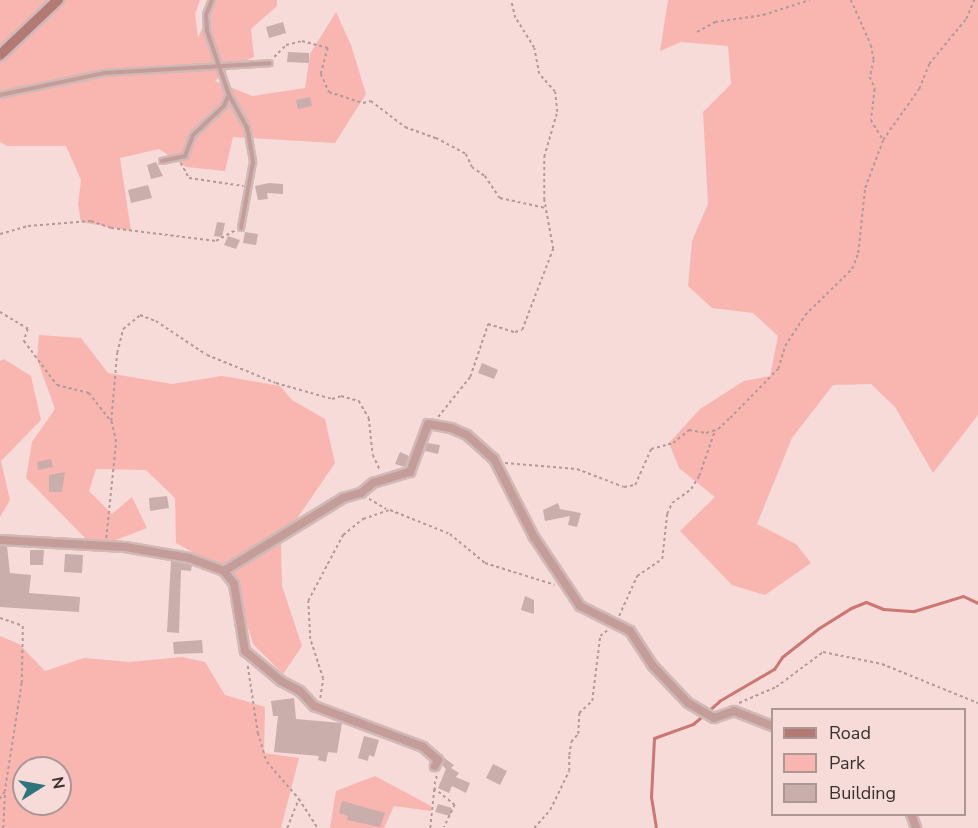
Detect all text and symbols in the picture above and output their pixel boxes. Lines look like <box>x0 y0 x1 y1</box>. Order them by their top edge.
legend <box>771 708 966 816</box>
text: Road <box>829 721 871 745</box>
text: Park <box>829 751 865 775</box>
north arrow <box>12 756 72 816</box>
text: N <box>46 775 70 791</box>
text: Building <box>829 781 896 805</box>

